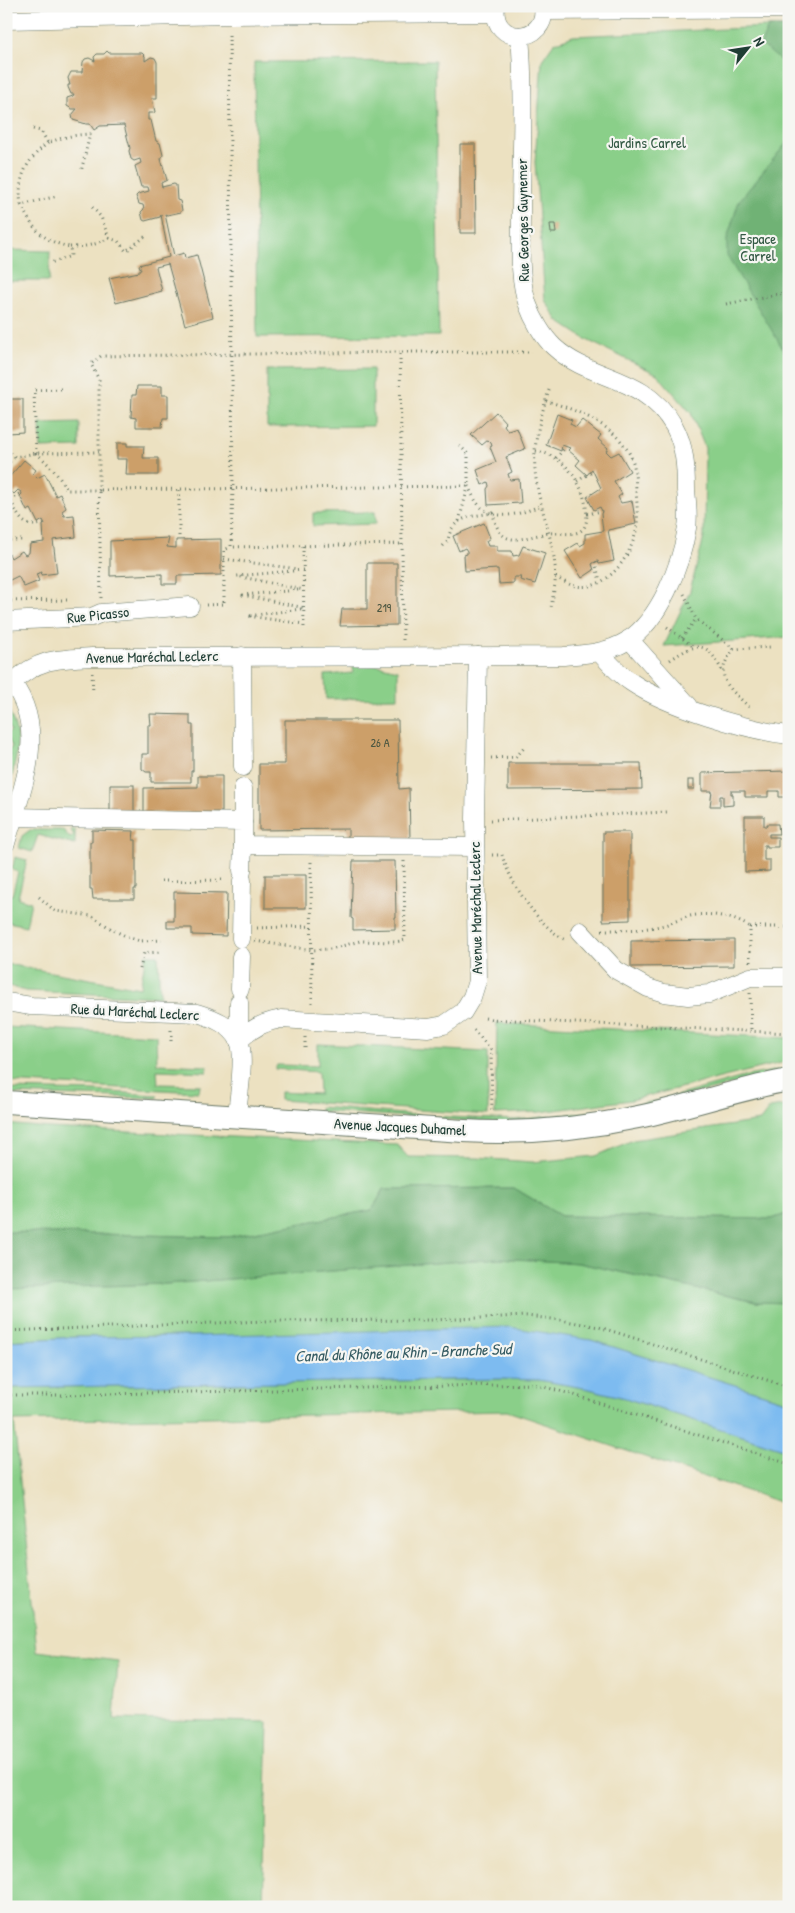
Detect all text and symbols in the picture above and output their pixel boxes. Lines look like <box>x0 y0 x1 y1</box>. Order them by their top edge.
north arrow <box>722 22 772 72</box>
text: N <box>750 33 770 50</box>
park label: Jardins Carrel <box>608 132 686 153</box>
street label: Rue Georges Guynemer <box>511 158 534 282</box>
park label: Espace Carrel <box>740 228 776 266</box>
house number: 219 <box>377 599 392 616</box>
street label: Rue Picasso <box>66 601 130 628</box>
street label: Avenue Maréchal Leclerc <box>86 645 219 668</box>
house number: 26 A <box>370 734 390 751</box>
street label: Avenue Maréchal Leclerc <box>464 841 487 974</box>
street label: Rue du Maréchal Leclerc <box>70 998 200 1025</box>
street label: Avenue Jacques Duhamel <box>333 1113 467 1140</box>
water label: Canal du Rhône au Rhin - Branche Sud <box>295 1337 514 1367</box>

